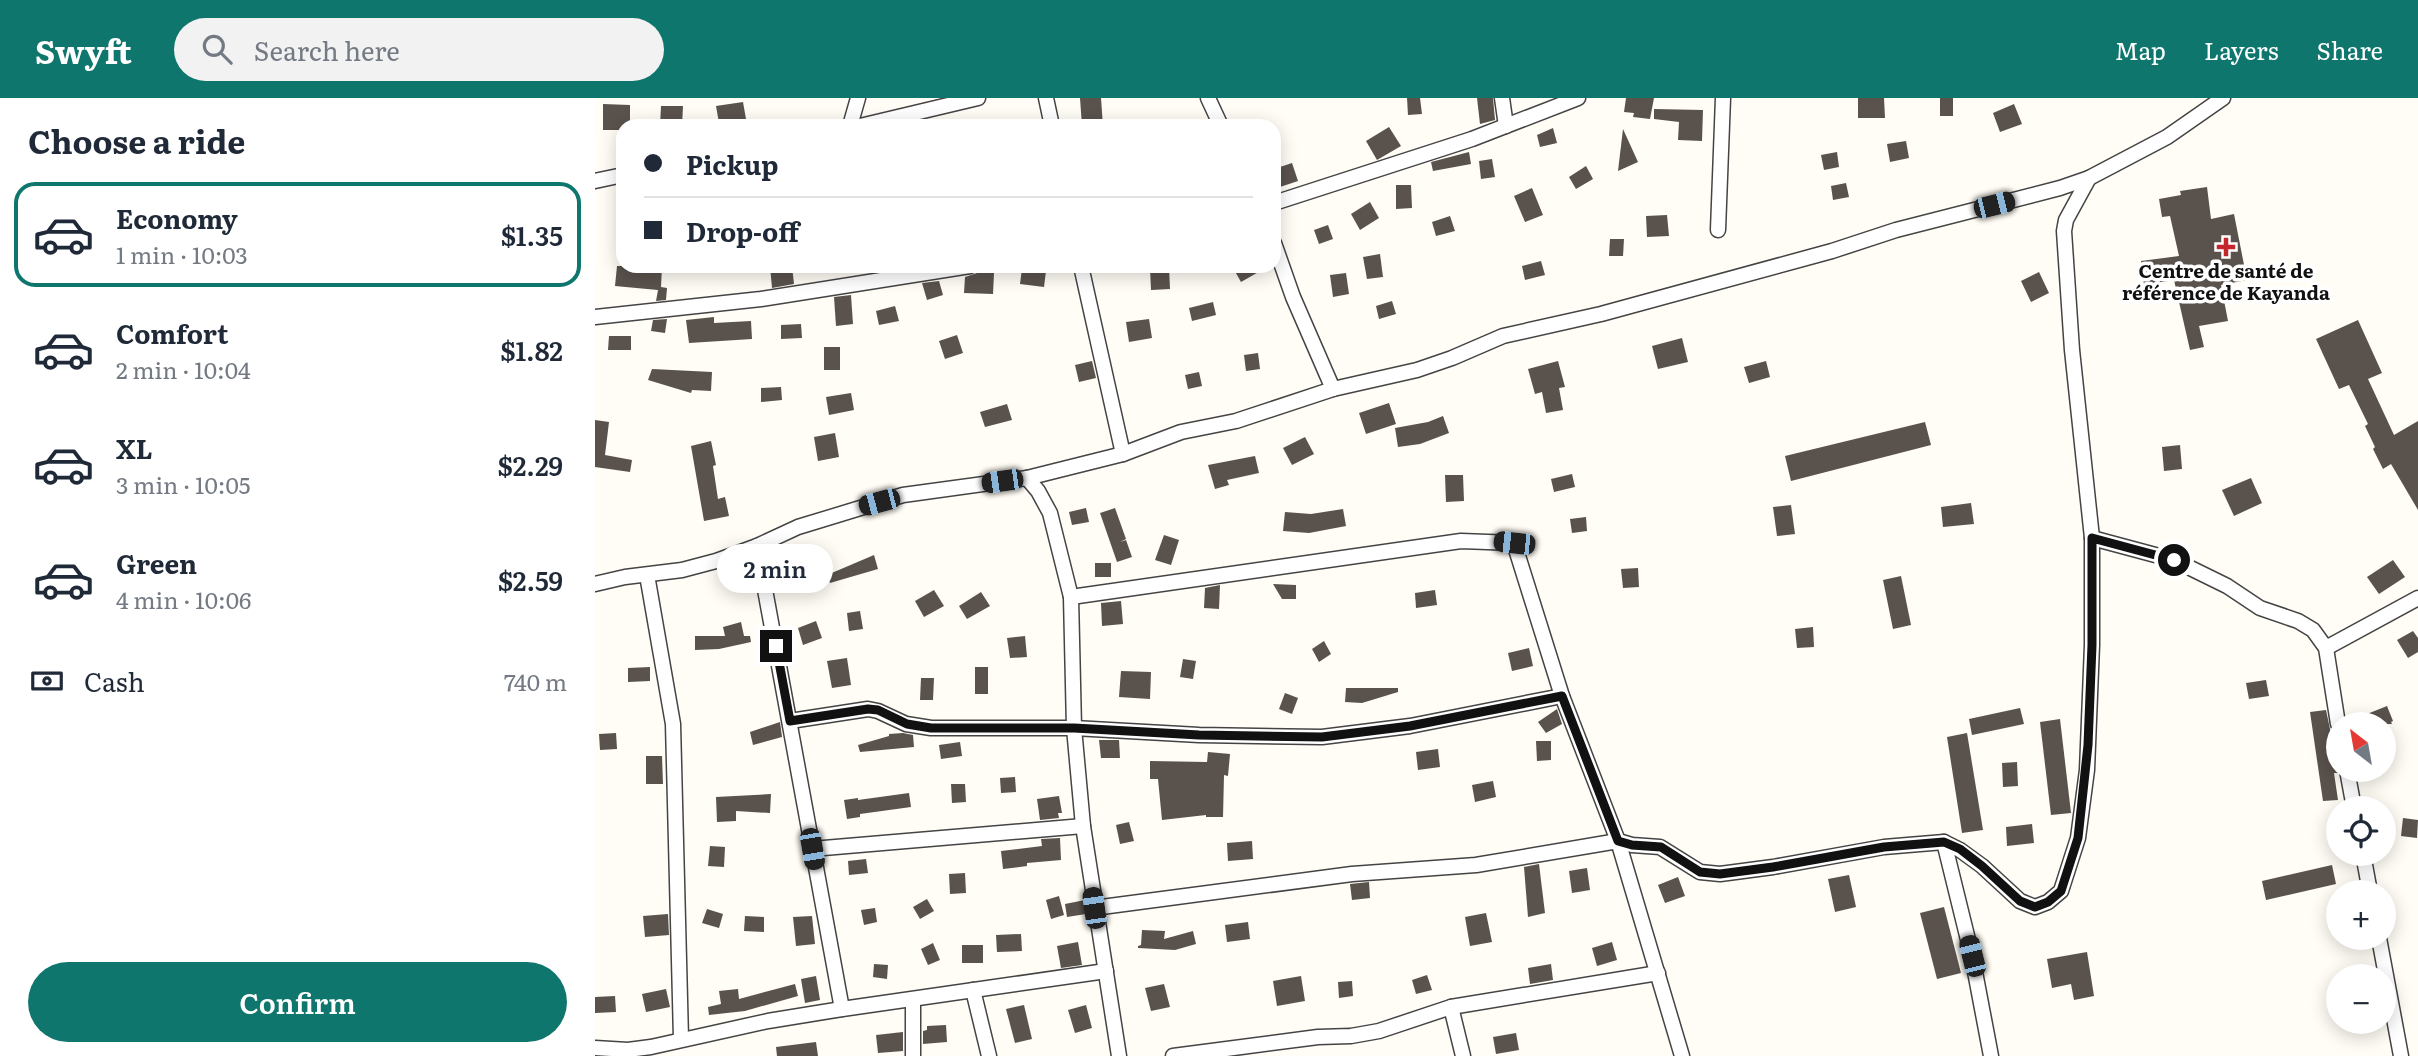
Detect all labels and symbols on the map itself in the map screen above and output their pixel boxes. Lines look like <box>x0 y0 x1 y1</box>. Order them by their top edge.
car <box>1972 190 2017 220</box>
marker: Centre de santé de référence de Kayanda <box>2216 237 2236 257</box>
place label: Centre de santé de référence de Kayanda <box>2122 256 2330 306</box>
car <box>980 468 1025 494</box>
car <box>856 486 903 518</box>
car <box>1493 530 1536 556</box>
route start <box>2158 544 2190 576</box>
callout: 2 min <box>718 545 834 594</box>
route end <box>760 630 792 662</box>
north arrow <box>2326 712 2396 782</box>
car <box>799 826 826 872</box>
car <box>1081 886 1108 930</box>
car <box>1957 933 1988 979</box>

